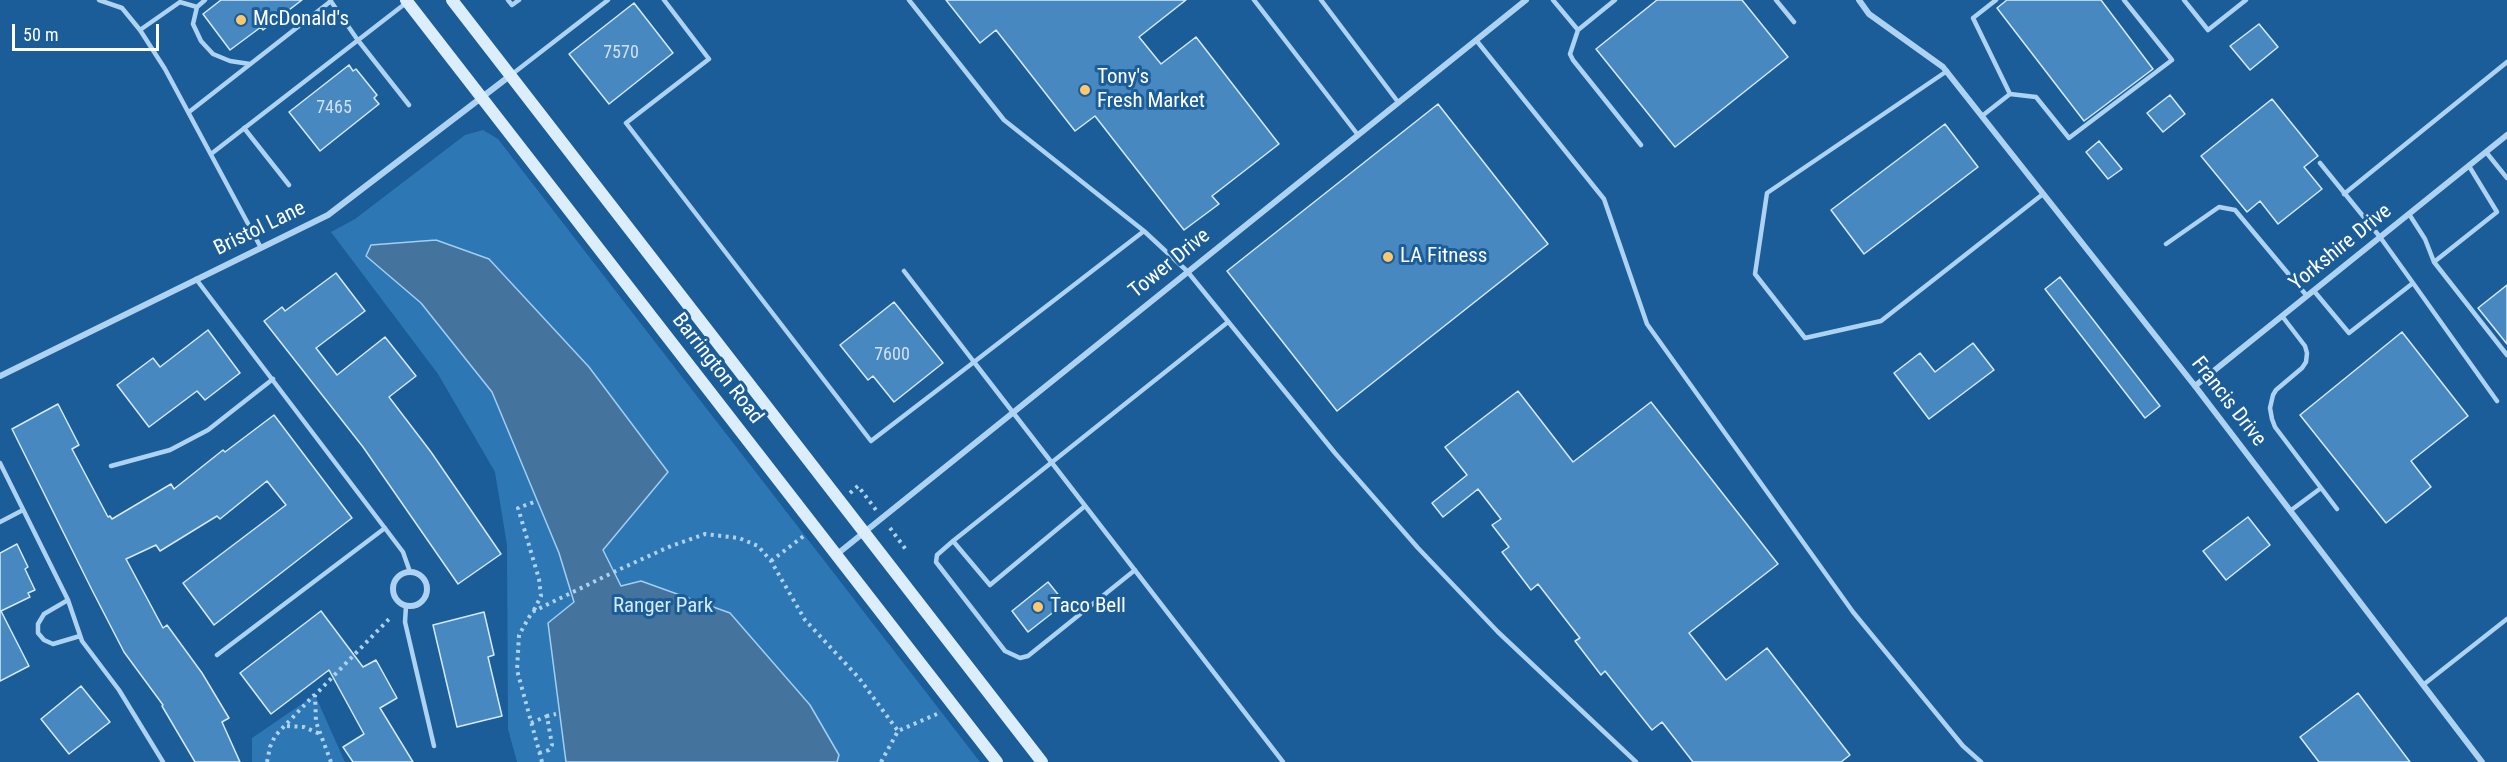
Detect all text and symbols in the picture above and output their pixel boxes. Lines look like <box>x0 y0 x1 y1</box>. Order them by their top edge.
place label: McDonald's <box>253 7 349 33</box>
scale bar <box>15 12 162 50</box>
marker: McDonald's <box>234 13 248 27</box>
text: 50 m <box>23 24 58 45</box>
house number: 7570 <box>603 42 639 64</box>
place label: Tony's Fresh Market <box>1097 65 1205 115</box>
marker: Tony's Fresh Market <box>1078 83 1092 97</box>
house number: 7465 <box>316 97 352 119</box>
street label: Bristol Lane <box>210 196 310 262</box>
street label: Yorkshire Drive <box>2285 199 2397 297</box>
street label: Tower Drive <box>1124 224 1216 304</box>
place label: LA Fitness <box>1400 244 1487 270</box>
marker: LA Fitness <box>1381 250 1395 264</box>
street label: Barrington Road <box>666 309 768 429</box>
house number: 7600 <box>874 344 910 366</box>
street label: Francis Drive <box>2185 352 2271 452</box>
park label: Ranger Park <box>613 594 713 620</box>
place label: Taco Bell <box>1050 594 1126 620</box>
marker: Taco Bell <box>1031 600 1045 614</box>

